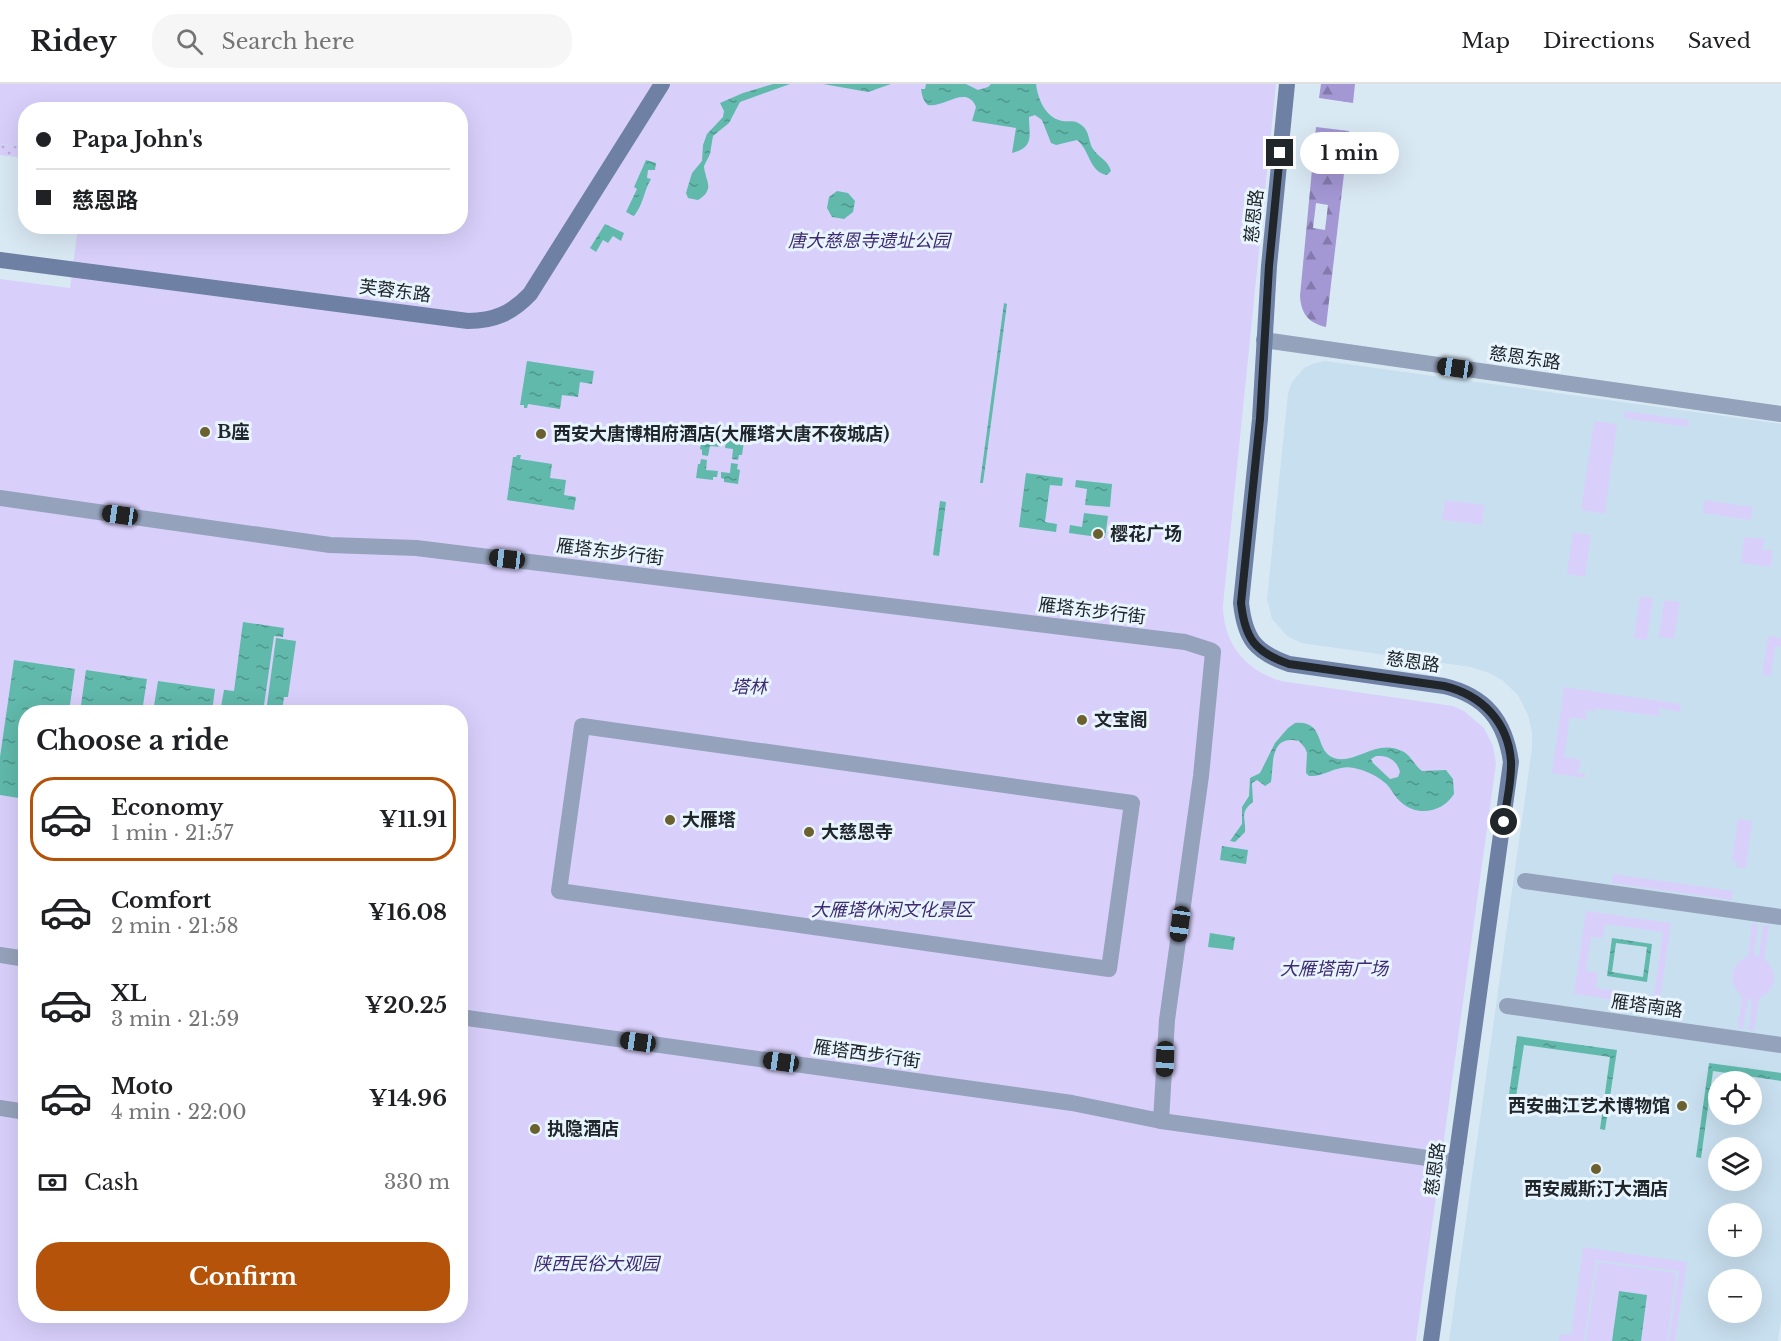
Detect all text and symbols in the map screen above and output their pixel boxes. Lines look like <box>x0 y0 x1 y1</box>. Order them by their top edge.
search box <box>152 14 572 68</box>
text: Ridey <box>30 24 116 59</box>
icon: search <box>173 25 206 58</box>
text: Search here <box>221 28 355 55</box>
text: Map <box>1461 28 1510 54</box>
text: Directions <box>1543 28 1655 54</box>
text: Saved <box>1688 28 1751 54</box>
text: Papa John's <box>72 126 203 153</box>
callout: 1 min <box>1301 132 1400 174</box>
route end <box>1266 139 1293 166</box>
text: 1 min <box>1321 141 1378 165</box>
text: 慈恩路 <box>72 187 138 214</box>
street label: 慈恩路 <box>1240 188 1268 244</box>
park label: 唐大慈恩寺遗址公园 <box>788 230 953 252</box>
street label: 芙蓉东路 <box>358 276 432 306</box>
street label: 慈恩东路 <box>1488 342 1562 374</box>
car <box>1436 357 1474 379</box>
place label: B座 <box>217 421 249 443</box>
place label: 西安大唐博相府酒店(大雁塔大唐不夜城店) <box>553 423 889 445</box>
marker: B座 <box>198 425 212 439</box>
marker: 西安大唐博相府酒店(大雁塔大唐不夜城店) <box>534 427 548 441</box>
car <box>101 504 139 526</box>
place label: 樱花广场 <box>1110 523 1182 545</box>
marker: 樱花广场 <box>1091 527 1105 541</box>
street label: 雁塔东步行街 <box>555 535 665 569</box>
car <box>488 548 526 570</box>
street label: 雁塔东步行街 <box>1037 594 1147 628</box>
street label: 慈恩路 <box>1385 647 1441 677</box>
park label: 塔林 <box>731 676 769 698</box>
place label: 文宝阁 <box>1094 709 1148 731</box>
marker: 文宝阁 <box>1075 713 1089 727</box>
text: Choose a ride <box>36 724 229 757</box>
icon: car <box>39 792 93 846</box>
text: Economy <box>111 794 223 821</box>
text: ¥11.91 <box>379 806 447 833</box>
route start <box>1490 808 1517 835</box>
place label: 大雁塔 <box>682 809 736 831</box>
marker: 大雁塔 <box>663 813 677 827</box>
text: 1 min · 21:57 <box>111 821 233 845</box>
place label: 大慈恩寺 <box>821 821 893 843</box>
marker: 大慈恩寺 <box>802 825 816 839</box>
icon: car <box>39 885 93 939</box>
text: Comfort <box>111 887 211 914</box>
text: ¥16.08 <box>368 899 447 926</box>
park label: 大雁塔休闲文化景区 <box>811 899 976 921</box>
car <box>1169 905 1191 943</box>
text: 2 min · 21:58 <box>111 914 239 938</box>
park label: 大雁塔南广场 <box>1280 958 1390 980</box>
icon: car <box>39 978 93 1032</box>
text: XL <box>111 980 146 1007</box>
street label: 雁塔南路 <box>1610 990 1684 1022</box>
text: ¥20.25 <box>365 992 447 1019</box>
text: 3 min · 21:59 <box>111 1007 239 1031</box>
car <box>619 1031 657 1053</box>
street label: 雁塔西步行街 <box>812 1036 922 1072</box>
car <box>1155 1041 1175 1077</box>
car <box>762 1051 800 1073</box>
icon: car <box>39 1071 93 1125</box>
map controls <box>1708 1071 1762 1323</box>
button: locate <box>1708 1071 1762 1125</box>
text: Moto <box>111 1073 173 1100</box>
text: ¥14.96 <box>369 1085 447 1112</box>
place label: 西安曲江艺术博物馆 <box>1508 1095 1670 1117</box>
marker: 西安曲江艺术博物馆 <box>1675 1099 1689 1113</box>
text: 4 min · 22:00 <box>111 1100 247 1124</box>
place label: 执隐酒店 <box>547 1118 619 1140</box>
marker: 执隐酒店 <box>528 1122 542 1136</box>
button: layers <box>1708 1137 1762 1191</box>
street label: 慈恩路 <box>1420 1141 1450 1197</box>
marker: 西安威斯汀大酒店 <box>1589 1162 1603 1176</box>
icon: cash <box>36 1166 69 1199</box>
text: Cash <box>84 1169 139 1196</box>
text: 330 m <box>384 1170 450 1194</box>
place label: 西安威斯汀大酒店 <box>1524 1178 1668 1200</box>
button: + <box>1708 1203 1762 1257</box>
button: Confirm <box>36 1242 450 1311</box>
park label: 陕西民俗大观园 <box>533 1253 662 1275</box>
button: − <box>1708 1269 1762 1323</box>

